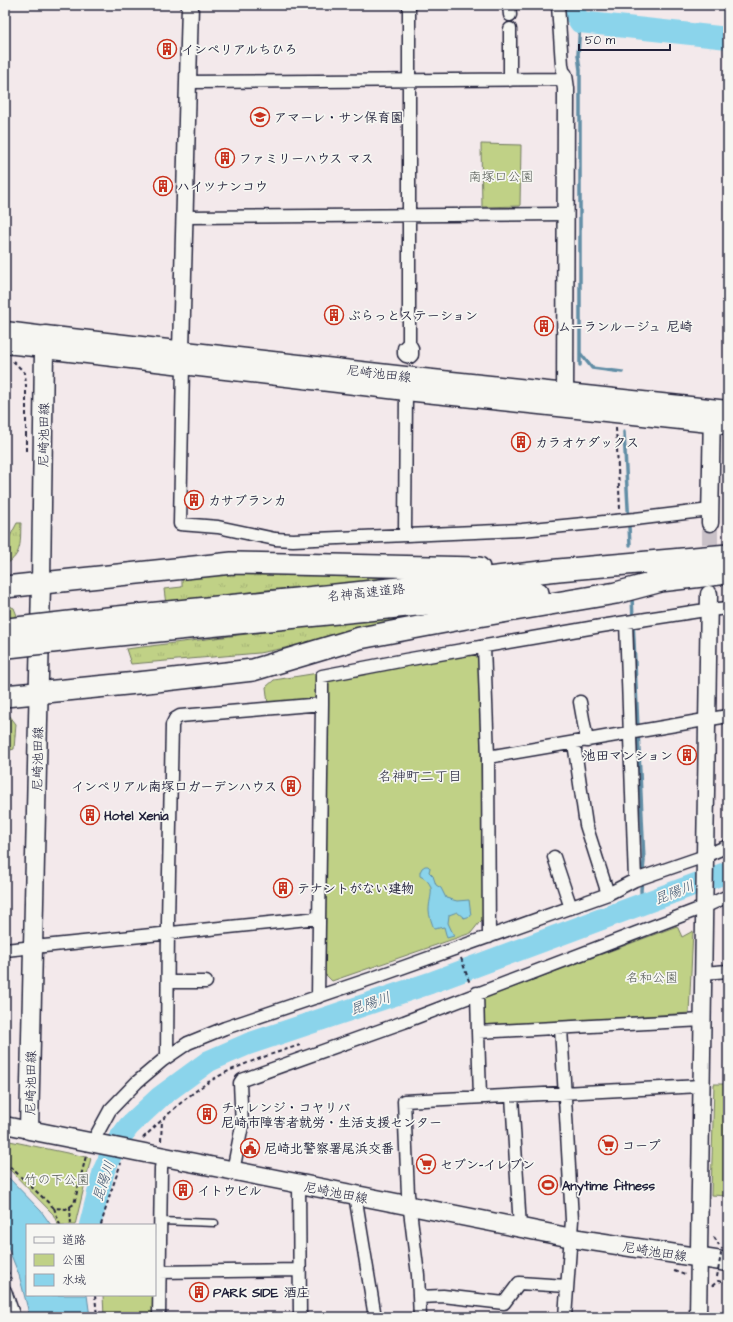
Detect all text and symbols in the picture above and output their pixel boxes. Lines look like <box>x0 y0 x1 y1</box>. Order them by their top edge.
scale bar <box>579 26 670 52</box>
text: 50 m <box>585 32 616 49</box>
building icon: インペリアルちひろ <box>156 38 178 60</box>
place label: インペリアルちひろ <box>181 41 297 59</box>
school or university icon: アマーレ・サン保育園 <box>249 106 271 128</box>
place label: アマーレ・サン保育園 <box>274 109 403 127</box>
building icon: ファミリーハウス マス <box>214 147 236 169</box>
place label: ファミリーハウス マス <box>239 150 373 168</box>
park label: 南塚口公園 <box>468 168 534 186</box>
building icon: ハイツナンコウ <box>152 175 174 197</box>
place label: ハイツナンコウ <box>177 178 268 196</box>
building icon: ぶらっとステーション <box>323 304 345 326</box>
place label: ぶらっとステーション <box>348 307 478 325</box>
building icon: ムーランルージュ 尼崎 <box>533 315 555 337</box>
place label: ムーランルージュ 尼崎 <box>558 318 692 336</box>
street label: 尼崎池田線 <box>346 361 413 387</box>
street label: 尼崎池田線 <box>34 401 54 468</box>
building icon: カラオケダックス <box>510 431 532 453</box>
place label: カラオケダックス <box>535 434 639 452</box>
building icon: カサブランカ <box>183 489 205 511</box>
place label: カサブランカ <box>208 492 287 510</box>
street label: 名神高速道路 <box>326 580 406 606</box>
street label: 尼崎池田線 <box>28 725 48 792</box>
building icon: 池田マンション <box>676 744 698 766</box>
place label: 池田マンション <box>583 747 673 765</box>
district label: 名神町二丁目 <box>378 767 462 787</box>
building icon: インペリアル南塚口ガーデンハウス <box>280 775 302 797</box>
place label: インペリアル南塚口ガーデンハウス <box>71 778 277 796</box>
building icon: Hotel Xenia <box>79 804 101 826</box>
place label: Hotel Xenia <box>104 807 169 825</box>
water label: 昆陽川 <box>651 876 698 910</box>
building icon: テナントがない建物 <box>272 877 294 899</box>
place label: テナントがない建物 <box>297 880 414 898</box>
park label: 名和公園 <box>626 969 678 987</box>
water label: 昆陽川 <box>347 988 393 1020</box>
street label: 尼崎池田線 <box>21 1049 41 1116</box>
place label: チャレンジ・コヤリバ 尼崎市障害者就労・生活支援センター <box>221 1099 442 1132</box>
building icon: チャレンジ・コヤリバ 尼崎市障害者就労・生活支援センター <box>196 1103 218 1125</box>
supermarket icon: コープ <box>597 1134 619 1156</box>
public building icon: 尼崎北警察署尾浜交番 <box>239 1137 261 1159</box>
place label: コープ <box>622 1137 660 1155</box>
place label: 尼崎北警察署尾浜交番 <box>264 1140 394 1158</box>
supermarket icon: セブン-イレブン <box>415 1153 437 1175</box>
place label: セブン-イレブン <box>440 1156 535 1174</box>
water label: 昆陽川 <box>88 1158 120 1204</box>
park label: 竹の下公園 <box>24 1171 90 1189</box>
sports icon: Anytime fitness <box>537 1174 559 1196</box>
place label: Anytime fitness <box>562 1177 656 1196</box>
street label: 尼崎池田線 <box>302 1178 370 1208</box>
building icon: イトウビル <box>172 1179 194 1201</box>
place label: イトウビル <box>197 1182 262 1200</box>
legend <box>26 1224 156 1296</box>
text: 道路 <box>62 1232 86 1249</box>
street label: 尼崎池田線 <box>621 1238 689 1266</box>
text: 公園 <box>62 1252 86 1269</box>
text: 水域 <box>62 1272 86 1289</box>
building icon: PARK SIDE 酒庄 <box>188 1281 210 1303</box>
place label: PARK SIDE 酒庄 <box>213 1284 310 1302</box>

